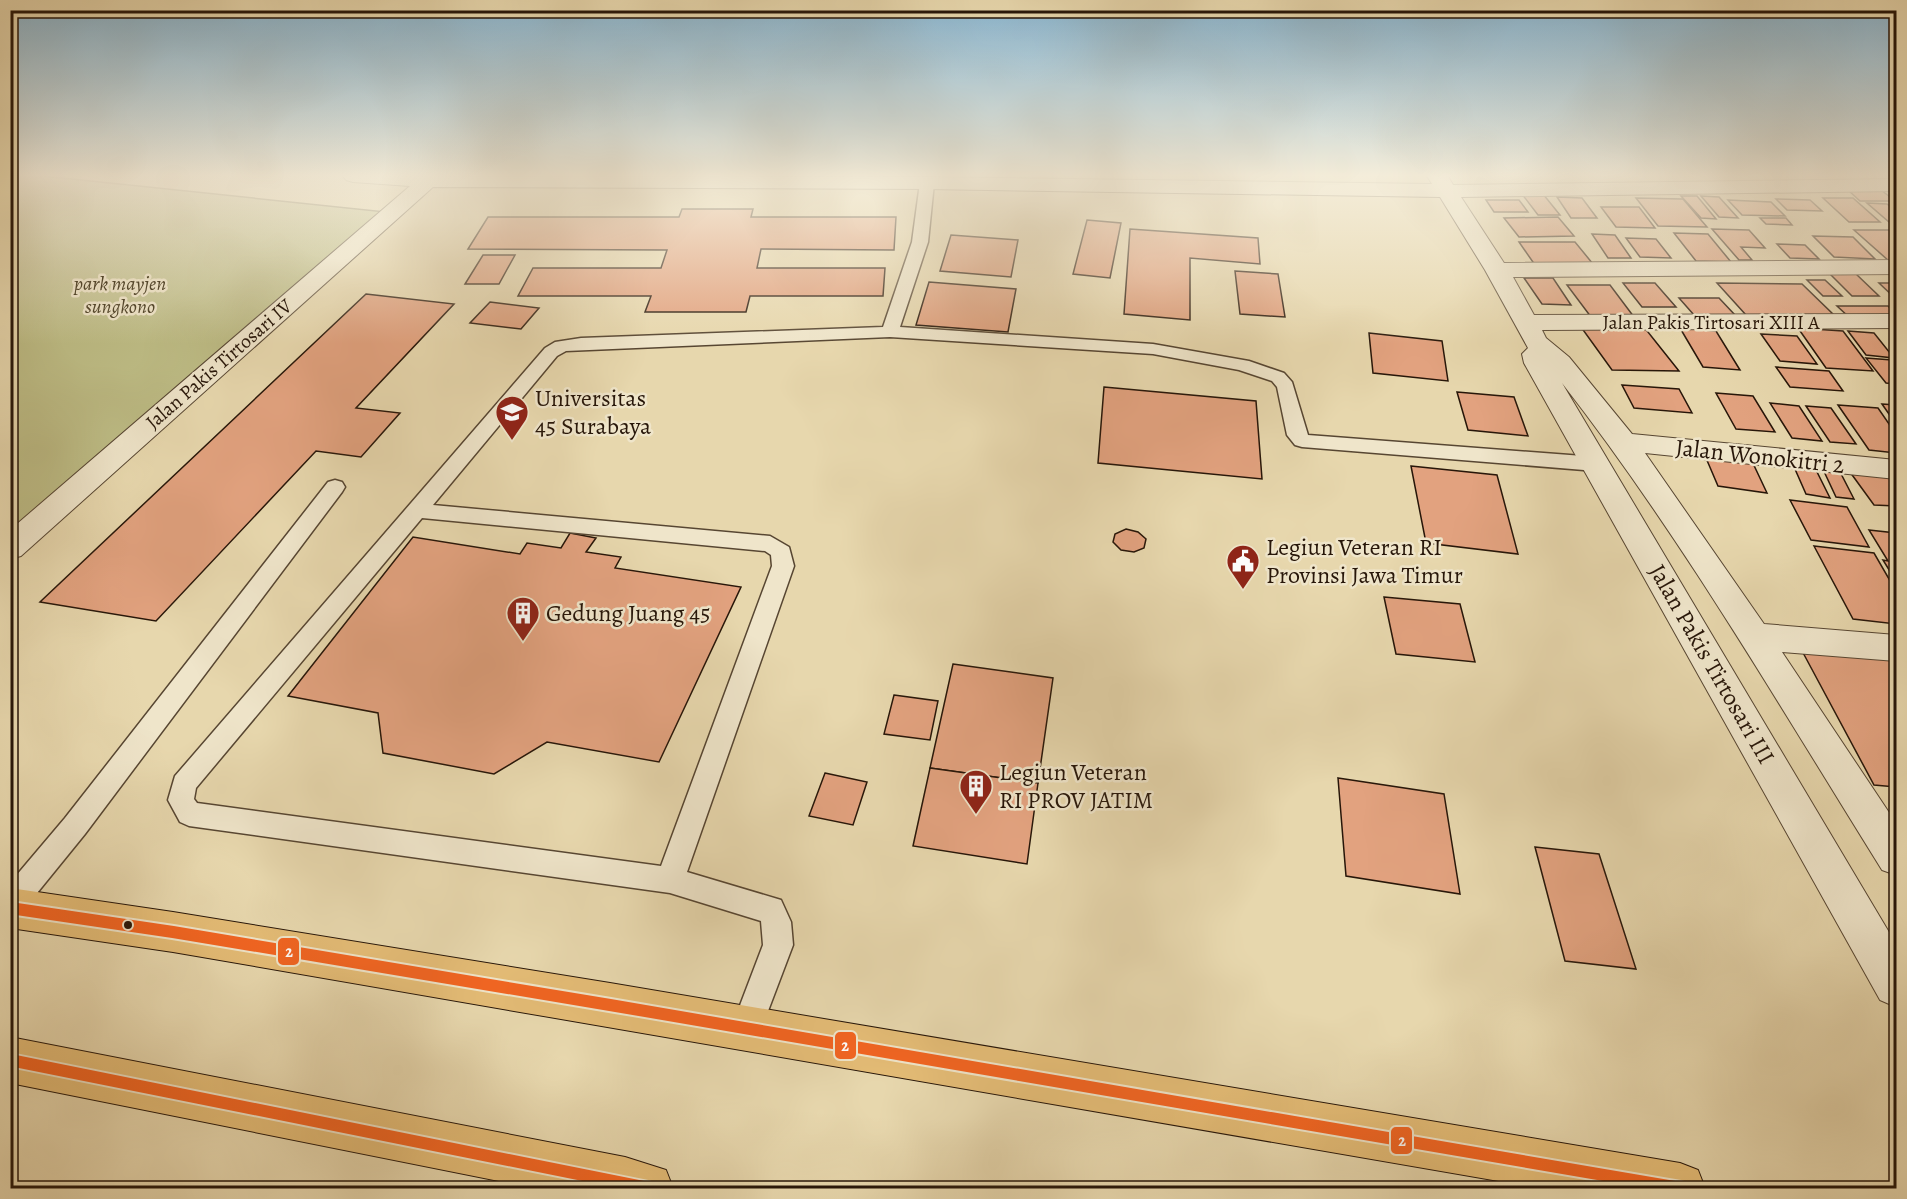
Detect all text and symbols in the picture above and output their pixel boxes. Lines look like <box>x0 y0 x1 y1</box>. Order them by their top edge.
park label: park mayjen sungkono <box>73 270 166 320</box>
street label: Jalan Pakis Tirtosari IV <box>140 292 299 435</box>
street label: Jalan Pakis Tirtosari XIII A <box>1602 309 1820 336</box>
place label: Universitas 45 Surabaya <box>535 382 652 442</box>
school or university icon: Universitas 45 Surabaya <box>494 394 530 441</box>
street label: Jalan Wonokitri 2 <box>1674 431 1846 481</box>
place label: Legiun Veteran RI Provinsi Jawa Timur <box>1266 531 1463 591</box>
public building icon: Legiun Veteran RI Provinsi Jawa Timur <box>1225 543 1261 590</box>
street label: Jalan Pakis Tirtosari III <box>1642 558 1782 770</box>
building icon: Gedung Juang 45 <box>505 595 541 642</box>
place label: Gedung Juang 45 <box>546 597 711 629</box>
place label: Legiun Veteran RI PROV JATIM <box>999 756 1153 816</box>
building icon: Legiun Veteran RI PROV JATIM <box>958 768 994 815</box>
unlabelled marker <box>122 919 134 931</box>
line badge: 2 <box>277 937 300 966</box>
text: 2 <box>285 941 293 963</box>
line badge: 2 <box>834 1031 857 1060</box>
text: 2 <box>841 1035 849 1057</box>
line badge: 2 <box>1390 1126 1413 1155</box>
text: 2 <box>1398 1130 1406 1152</box>

